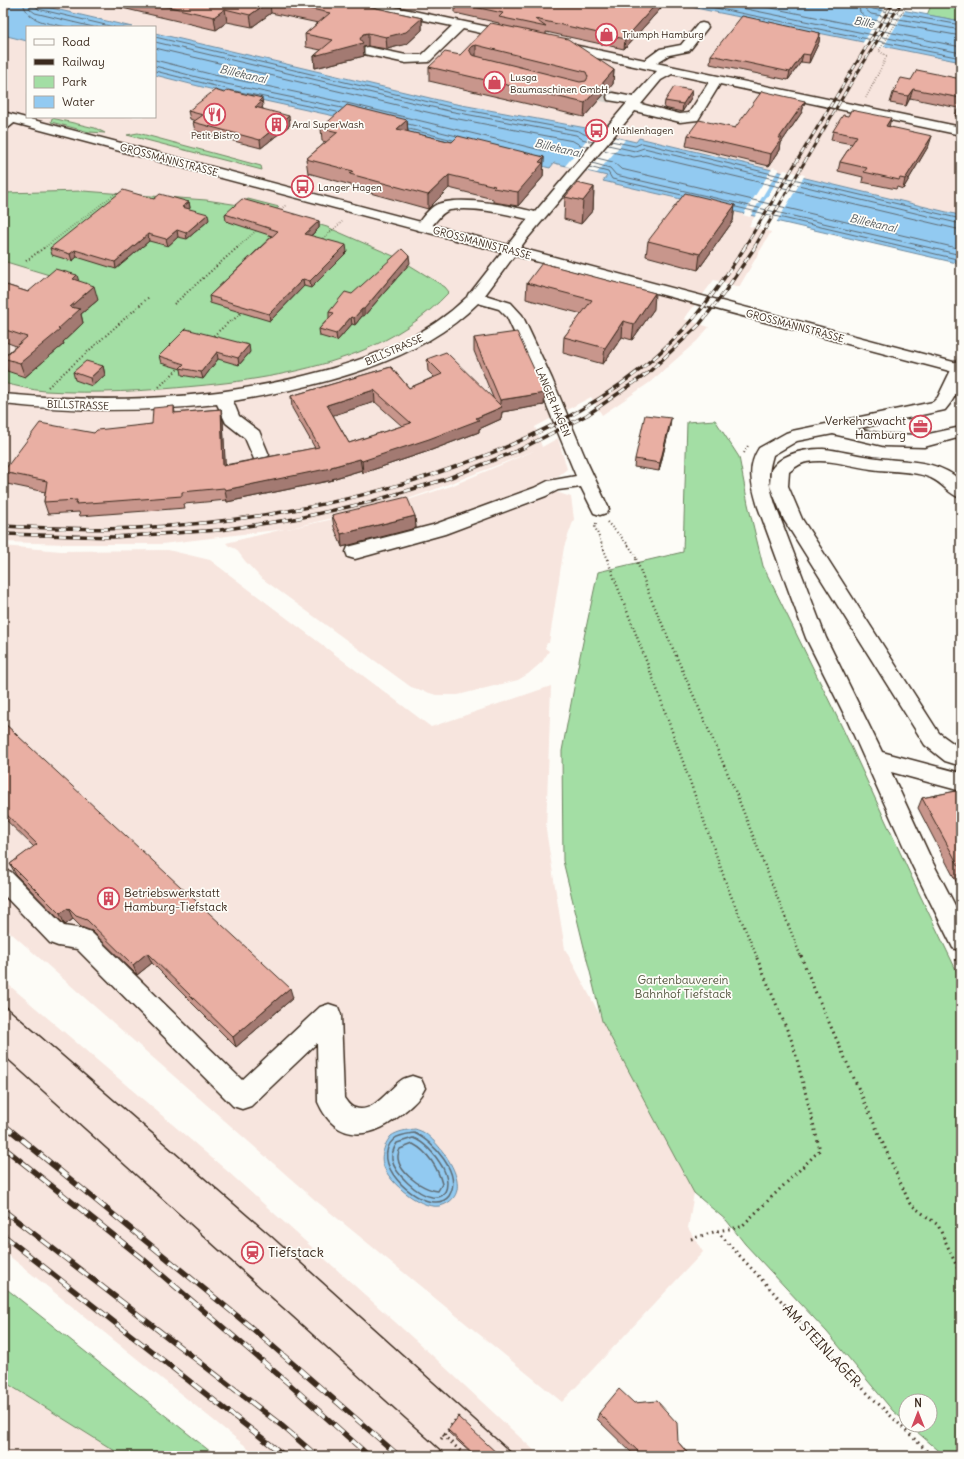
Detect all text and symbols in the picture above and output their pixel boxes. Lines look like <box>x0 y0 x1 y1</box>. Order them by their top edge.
water label: Bille <box>853 13 876 31</box>
shop icon: Triumph Hamburg <box>594 21 620 47</box>
legend <box>26 26 156 118</box>
place label: Triumph Hamburg <box>622 28 704 41</box>
text: Road <box>62 34 90 49</box>
text: Railway <box>62 54 105 69</box>
water label: Billekanal <box>218 62 269 87</box>
shop icon: Lusga Baumaschinen GmbH <box>482 70 508 96</box>
place label: Lusga Baumaschinen GmbH <box>510 71 608 96</box>
text: Park <box>62 74 87 89</box>
text: Water <box>62 94 95 109</box>
restaurant icon: Petit Bistro <box>202 102 228 128</box>
building icon: Aral SuperWash <box>264 111 290 137</box>
bus stop icon: Mühlenhagen <box>584 117 610 143</box>
place label: Aral SuperWash <box>292 118 364 131</box>
place label: Mühlenhagen <box>612 124 673 137</box>
place label: Petit Bistro <box>191 129 240 142</box>
water label: Billekanal <box>533 136 584 161</box>
street label: GROSSMANNSTRASSE <box>118 141 220 179</box>
bus stop icon: Langer Hagen <box>290 174 316 200</box>
place label: Langer Hagen <box>318 181 382 194</box>
water label: Billekanal <box>848 211 899 236</box>
street label: GROSSMANNSTRASSE <box>431 224 533 262</box>
street label: GROSSMANNSTRASSE <box>744 307 846 345</box>
street label: BILLSTRASSE <box>363 331 425 369</box>
street label: LANGER HAGEN <box>533 365 573 439</box>
street label: BILLSTRASSE <box>47 397 109 413</box>
place label: Verkehrswacht Hamburg <box>825 413 906 442</box>
office icon: Verkehrswacht Hamburg <box>908 414 934 440</box>
place label: Betriebswerkstatt Hamburg-Tiefstack <box>124 885 227 914</box>
building icon: Betriebswerkstatt Hamburg-Tiefstack <box>96 886 122 912</box>
park label: Gartenbauverein Bahnhof Tiefstack <box>635 972 731 1001</box>
station icon: Tiefstack <box>239 1239 265 1265</box>
place label: Tiefstack <box>268 1243 324 1261</box>
street label: AM STEINLAGER <box>779 1300 865 1390</box>
north arrow <box>898 1393 938 1433</box>
text: N <box>914 1396 922 1410</box>

